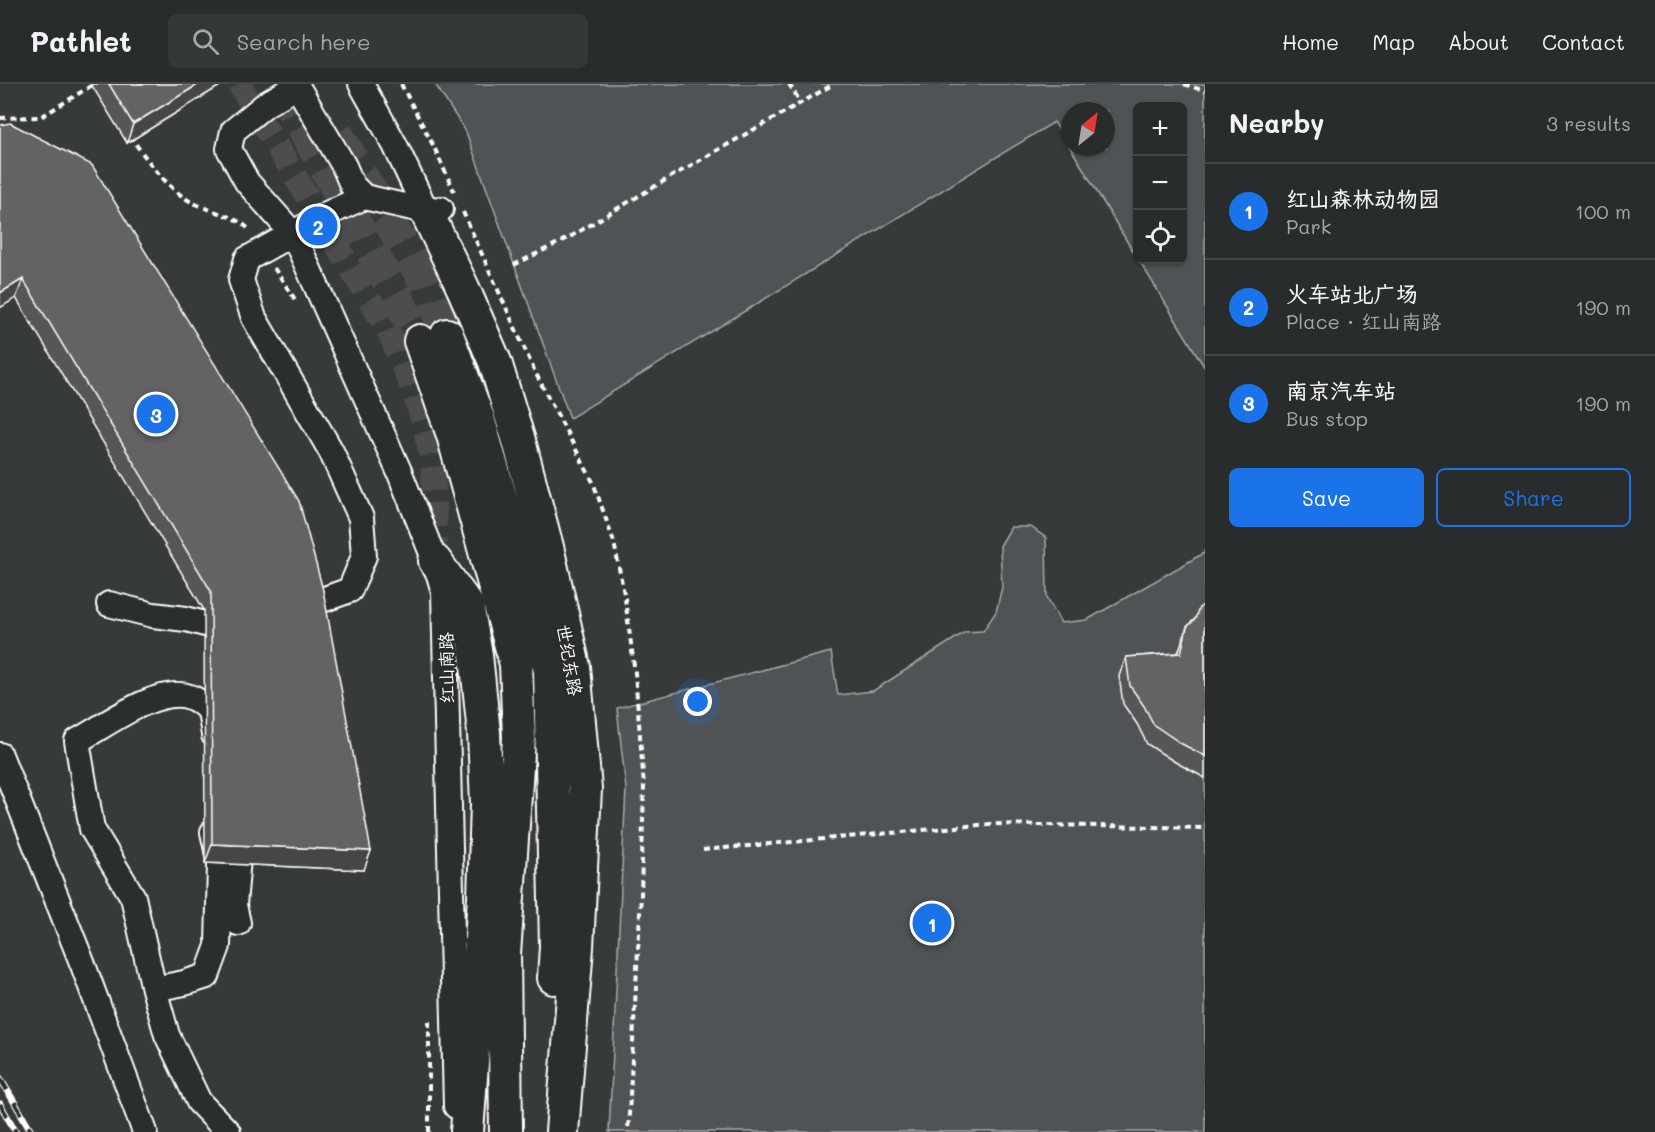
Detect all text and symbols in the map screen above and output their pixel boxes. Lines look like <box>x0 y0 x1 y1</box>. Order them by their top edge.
search box <box>168 14 588 68</box>
text: Pathlet <box>30 23 132 59</box>
icon: search <box>189 25 222 58</box>
text: Search here <box>237 27 371 56</box>
text: Home <box>1282 28 1339 55</box>
text: Map <box>1372 28 1415 55</box>
text: About <box>1448 28 1509 55</box>
text: Contact <box>1542 28 1625 55</box>
north arrow <box>1061 102 1115 156</box>
map controls <box>1133 102 1187 264</box>
button: + <box>1133 102 1187 156</box>
text: Nearby <box>1229 106 1324 140</box>
text: 3 results <box>1546 110 1631 136</box>
button: − <box>1133 156 1187 210</box>
text: 红山森林动物园 <box>1286 184 1440 213</box>
text: 1 <box>1244 198 1253 224</box>
text: 100 m <box>1575 198 1631 224</box>
pin: 2 <box>298 204 338 248</box>
button: locate <box>1133 210 1187 264</box>
text: Park <box>1286 213 1331 239</box>
text: 火车站北广场 <box>1286 279 1418 308</box>
text: 2 <box>1243 294 1254 320</box>
text: 190 m <box>1576 294 1631 320</box>
text: Place · 红山南路 <box>1286 308 1441 334</box>
text: 南京汽车站 <box>1286 376 1396 405</box>
text: 3 <box>1243 390 1255 416</box>
text: 190 m <box>1576 390 1631 416</box>
pin: 3 <box>136 392 176 436</box>
text: Bus stop <box>1286 405 1368 431</box>
button: Save <box>1229 468 1424 527</box>
button: Share <box>1436 468 1631 527</box>
street label: 世纪东路 <box>552 622 588 698</box>
street label: 红山南路 <box>433 632 459 704</box>
your location <box>683 687 712 716</box>
pin: 1 <box>912 900 952 946</box>

